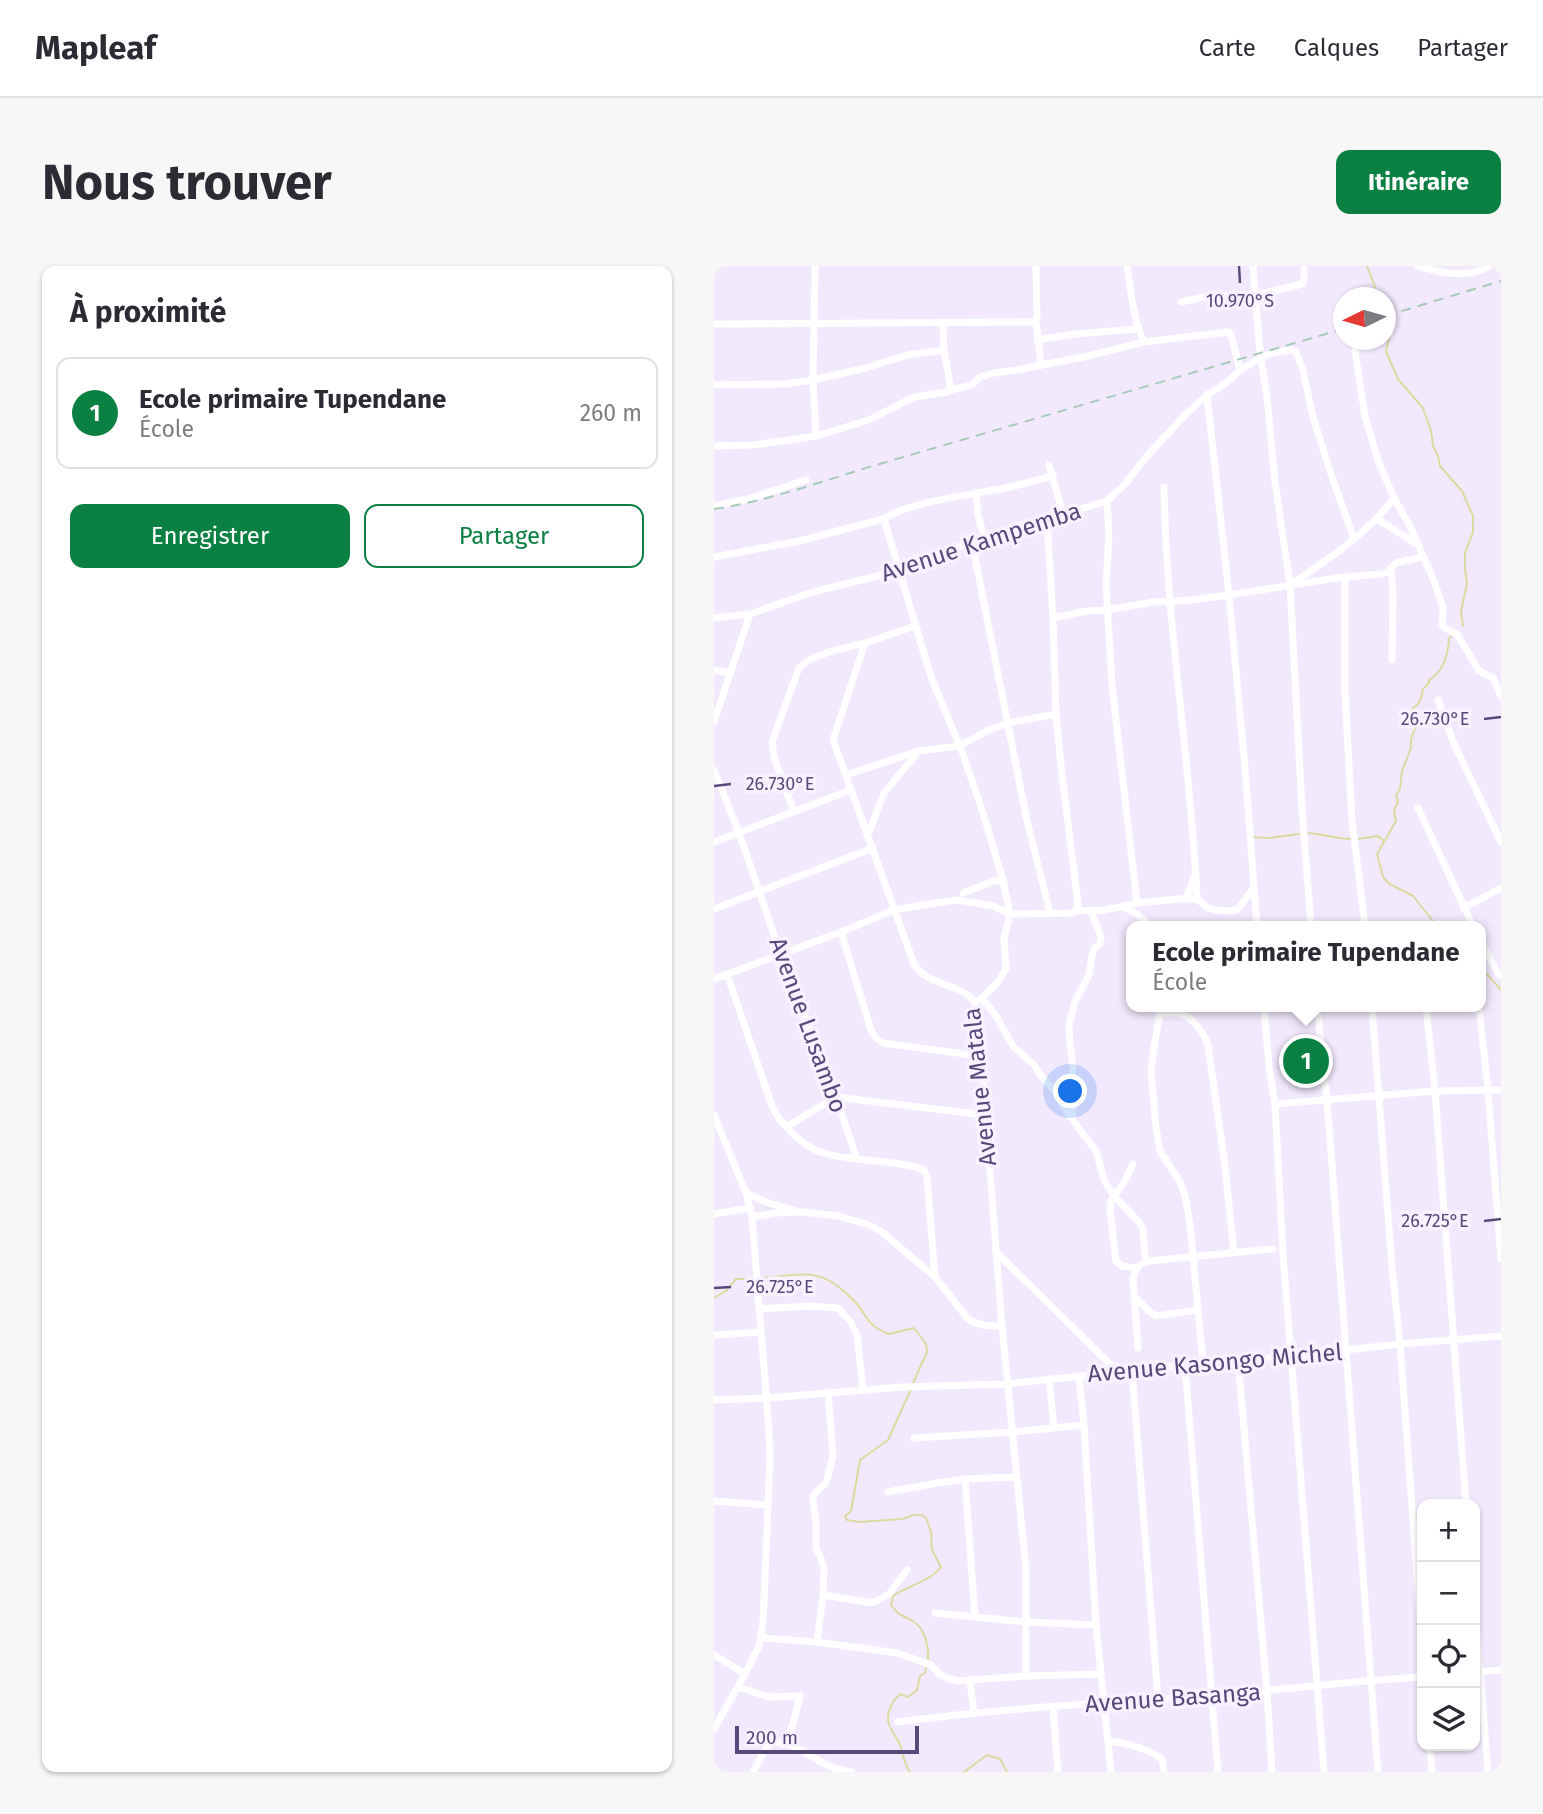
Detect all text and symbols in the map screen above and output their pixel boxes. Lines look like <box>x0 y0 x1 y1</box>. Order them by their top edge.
text: Mapleaf <box>35 28 156 68</box>
text: Carte <box>1199 34 1256 62</box>
text: Calques <box>1294 34 1379 62</box>
text: Partager <box>1417 34 1508 62</box>
button: Itinéraire <box>1336 150 1501 214</box>
text: Nous trouver <box>42 153 332 212</box>
north arrow <box>1333 287 1396 350</box>
text: 10.970°S <box>1206 290 1274 312</box>
text: À proximité <box>70 294 226 330</box>
text: Ecole primaire Tupendane <box>139 384 446 415</box>
text: 1 <box>90 399 100 427</box>
text: 260 m <box>580 399 642 427</box>
text: École <box>139 415 194 443</box>
street label: Avenue Kampemba <box>877 496 1085 588</box>
button: Enregistrer <box>70 504 350 568</box>
button: Partager <box>364 504 644 568</box>
text: 26.730°E <box>1401 708 1469 730</box>
text: 26.730°E <box>746 773 814 795</box>
popup <box>1126 921 1486 1012</box>
street label: Avenue Lusambo <box>763 934 853 1116</box>
text: Ecole primaire Tupendane <box>1152 937 1460 968</box>
text: École <box>1152 968 1207 996</box>
street label: Avenue Matala <box>958 1006 1002 1168</box>
pin: 1 <box>1283 1035 1329 1087</box>
your location <box>1053 1074 1087 1108</box>
text: 26.725°E <box>1401 1210 1469 1232</box>
text: 26.725°E <box>746 1276 814 1298</box>
street label: Avenue Kasongo Michel <box>1086 1338 1344 1388</box>
map controls <box>1417 1499 1480 1751</box>
button: + <box>1417 1499 1480 1562</box>
button: − <box>1417 1562 1480 1625</box>
button: locate <box>1417 1625 1480 1688</box>
street label: Avenue Basanga <box>1084 1678 1262 1718</box>
button: layers <box>1417 1688 1480 1751</box>
scale bar <box>735 1723 919 1755</box>
text: 200 m <box>746 1726 798 1749</box>

